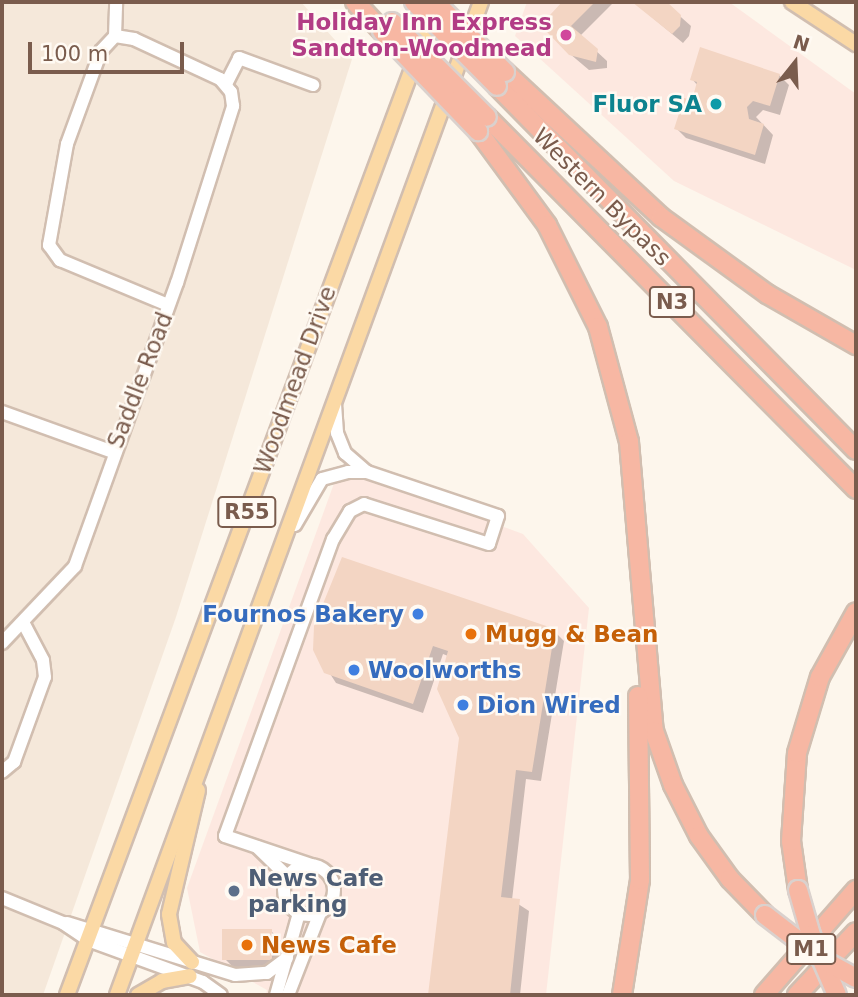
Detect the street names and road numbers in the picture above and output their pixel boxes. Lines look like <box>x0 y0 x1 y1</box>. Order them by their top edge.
street label: Western Bypass <box>527 122 677 272</box>
street label: Woodmead Drive <box>248 282 342 478</box>
road number: N3 <box>648 284 696 320</box>
street label: Saddle Road <box>101 308 179 452</box>
road number: R55 <box>217 494 277 530</box>
road number: M1 <box>785 932 837 967</box>

